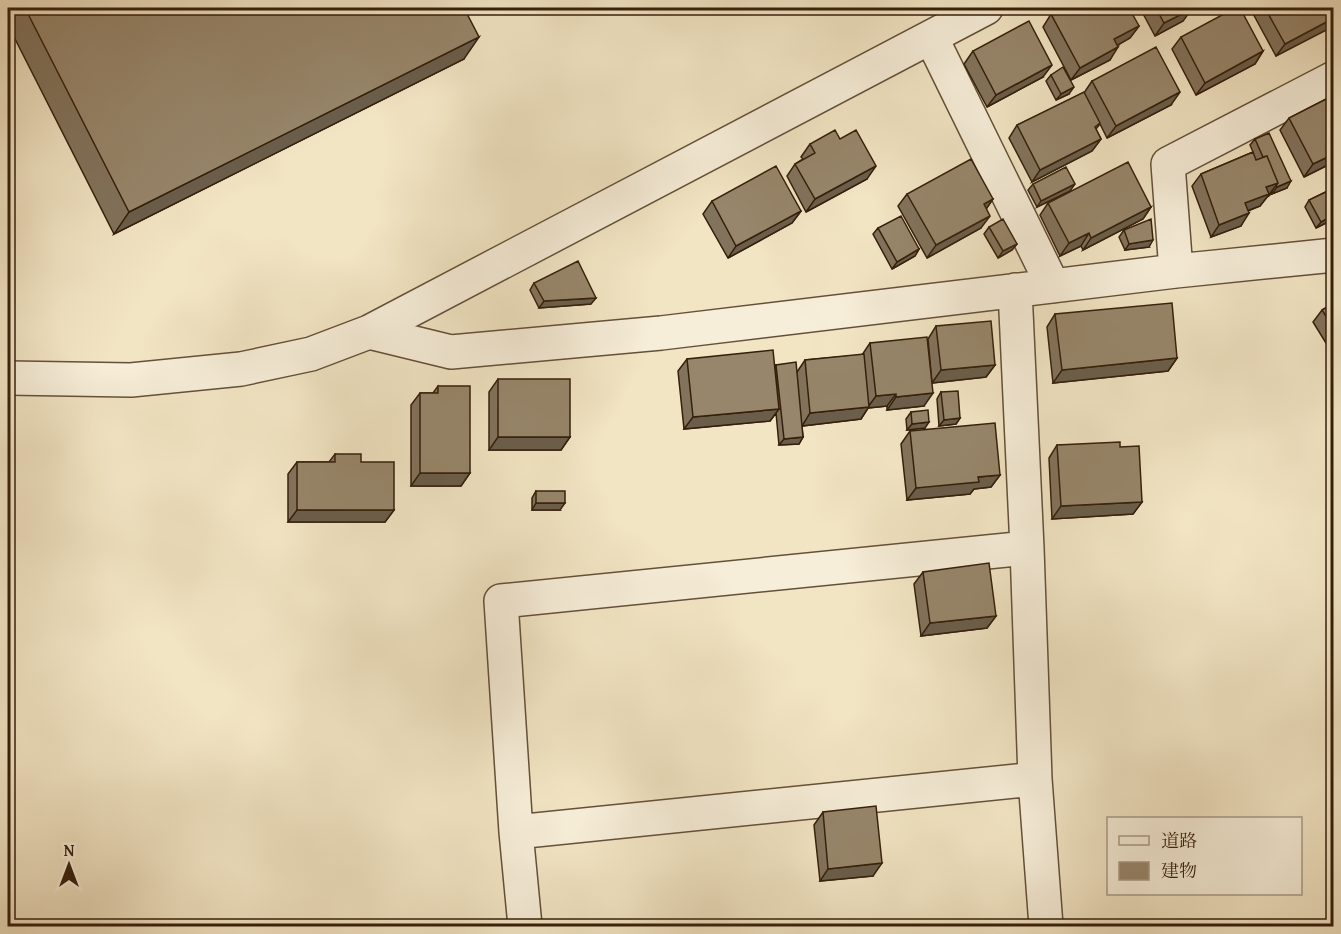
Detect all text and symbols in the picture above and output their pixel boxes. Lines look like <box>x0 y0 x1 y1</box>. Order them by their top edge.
legend <box>1107 817 1302 895</box>
text: 道路 <box>1161 827 1197 854</box>
north arrow <box>39 835 99 895</box>
text: N <box>64 838 75 862</box>
text: 建物 <box>1161 857 1197 884</box>

